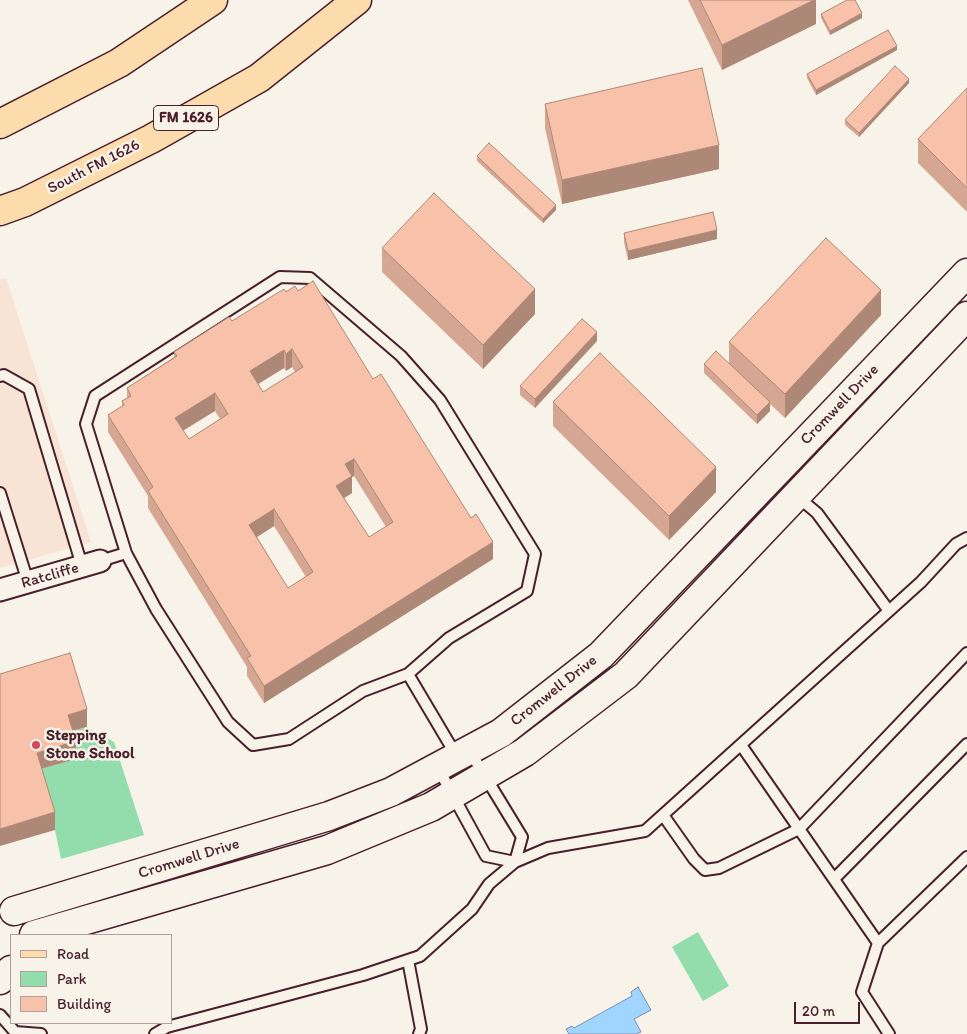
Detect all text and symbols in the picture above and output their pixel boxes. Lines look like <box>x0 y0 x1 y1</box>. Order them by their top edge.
road number: FM 1626 <box>154 106 218 130</box>
street label: South FM 1626 <box>45 135 143 199</box>
street label: Cromwell Drive <box>797 361 883 449</box>
street label: Ratcliffe <box>19 559 81 593</box>
street label: Cromwell Drive <box>507 651 601 731</box>
place label: Stepping Stone School <box>46 726 134 764</box>
marker: Stepping Stone School <box>30 739 42 751</box>
street label: Cromwell Drive <box>136 835 242 883</box>
legend <box>10 934 172 1024</box>
text: Road <box>57 945 89 963</box>
text: Park <box>57 970 87 988</box>
scale bar <box>797 992 863 1024</box>
text: Building <box>57 995 111 1013</box>
text: 20 m <box>802 1002 835 1020</box>

